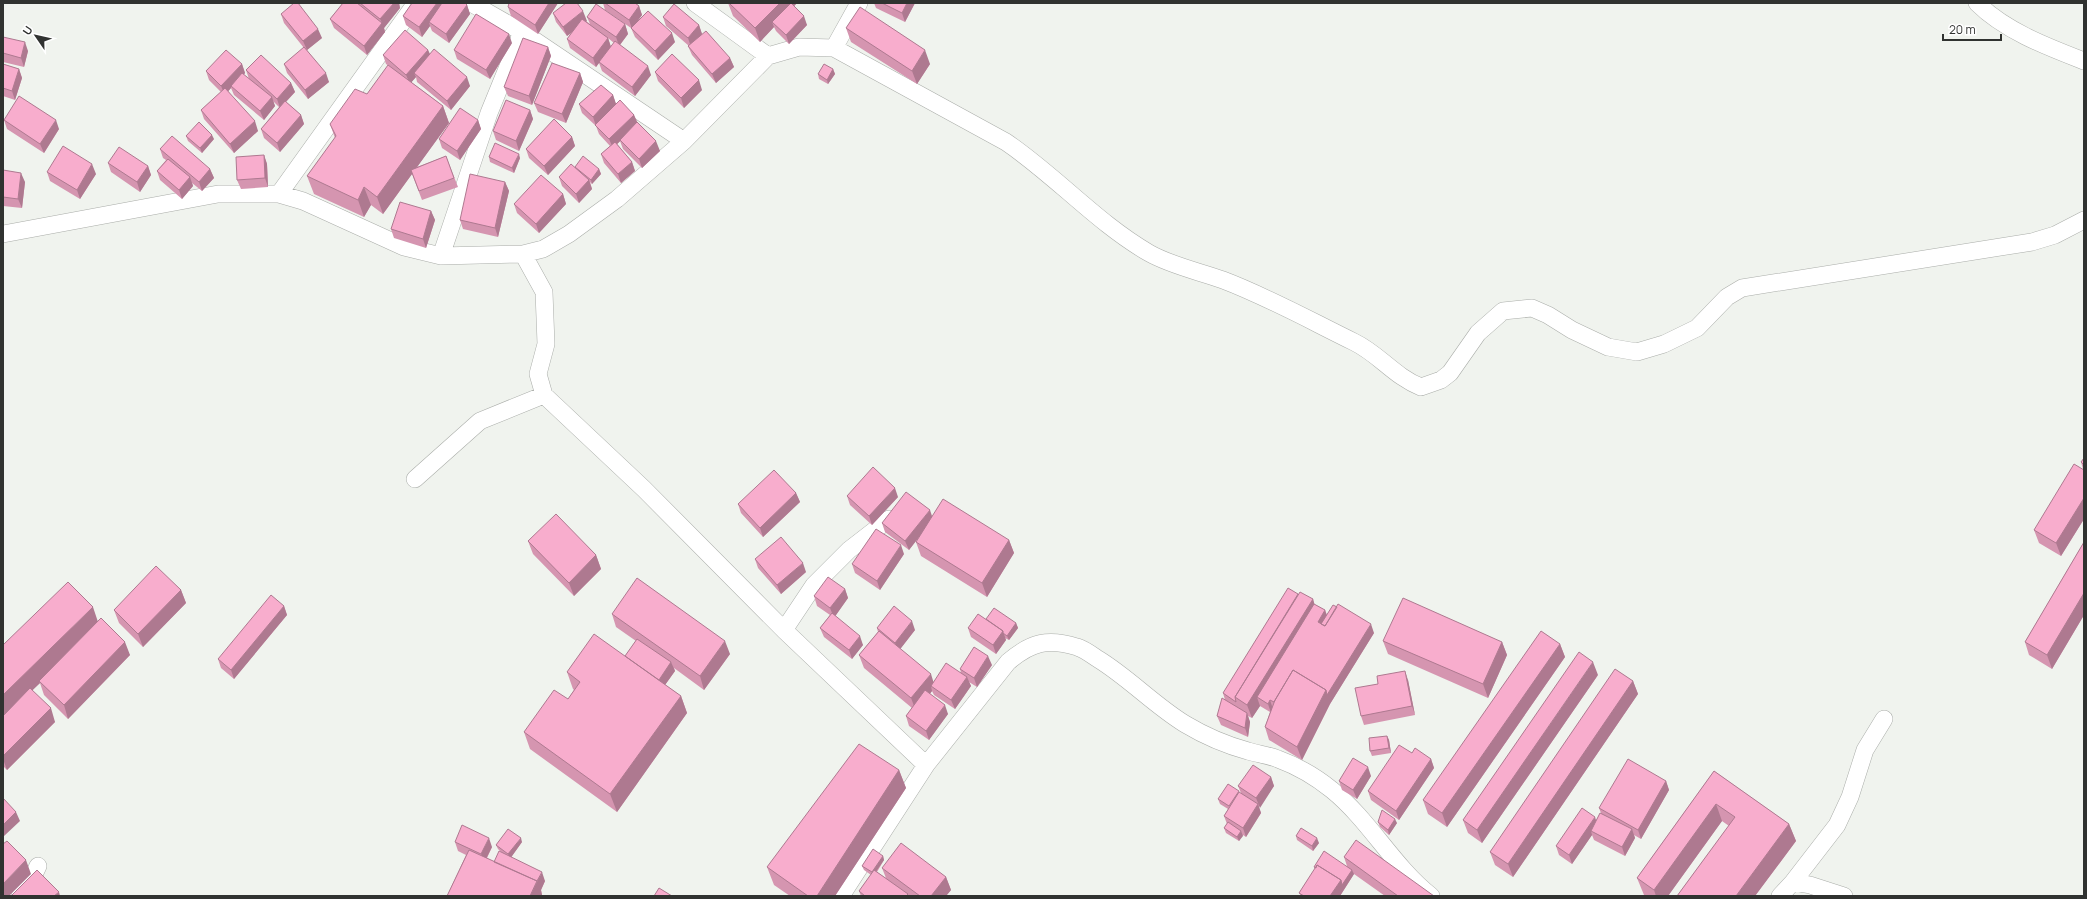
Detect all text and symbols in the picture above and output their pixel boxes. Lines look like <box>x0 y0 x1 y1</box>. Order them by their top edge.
north arrow <box>16 16 56 56</box>
scale bar <box>1943 16 2001 42</box>
text: 20 m <box>1949 21 1976 38</box>
text: U <box>19 23 36 38</box>

